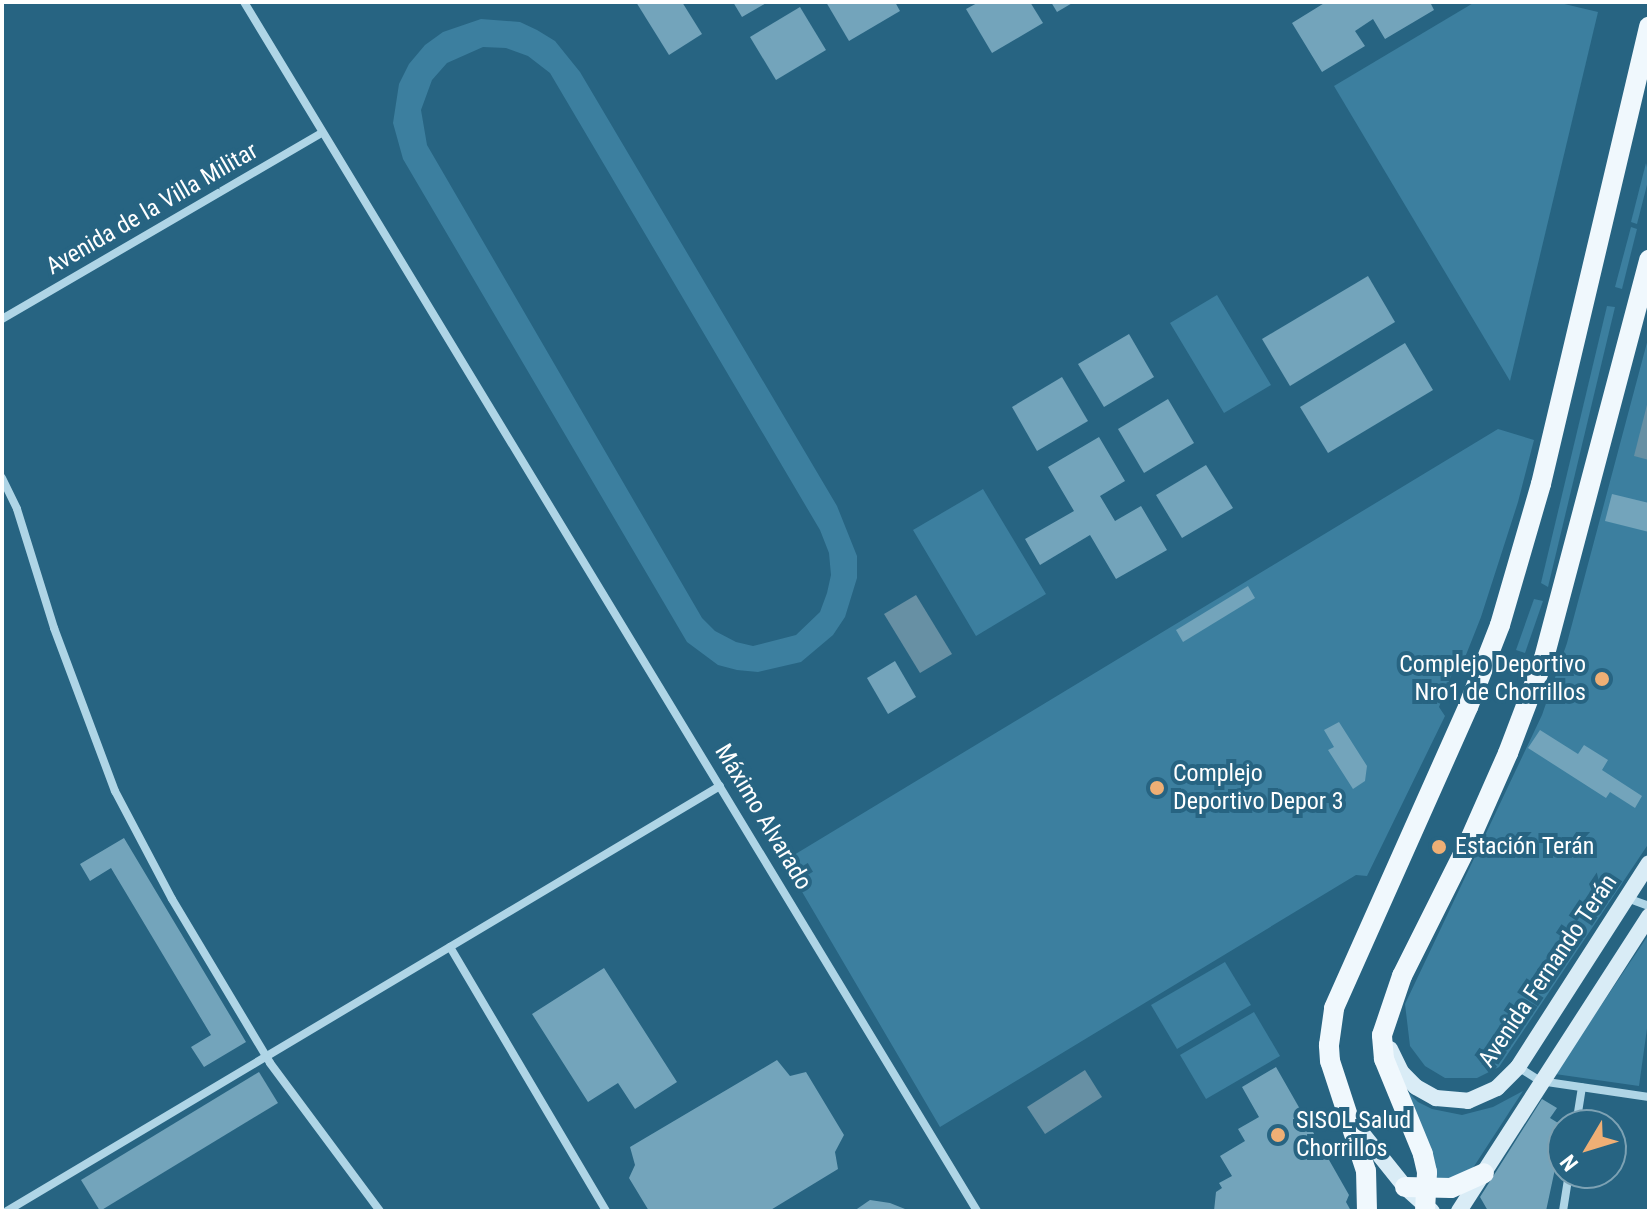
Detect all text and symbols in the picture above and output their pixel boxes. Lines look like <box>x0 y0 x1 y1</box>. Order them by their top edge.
street label: Avenida de la Villa Militar <box>41 137 263 281</box>
place label: Complejo Deportivo Nro1 de Chorrillos <box>1399 651 1586 707</box>
marker: Complejo Deportivo Nro1 de Chorrillos <box>1593 670 1611 688</box>
street label: Máximo Alvarado <box>708 739 818 895</box>
place label: Complejo Deportivo Depor 3 <box>1173 760 1343 816</box>
marker: Complejo Deportivo Depor 3 <box>1148 779 1166 797</box>
place label: Estación Terán <box>1455 833 1595 861</box>
marker: Estación Terán <box>1430 838 1448 856</box>
street label: Avenida Fernando Terán <box>1473 869 1623 1073</box>
place label: SISOL Salud Chorrillos <box>1296 1107 1411 1163</box>
north arrow <box>1547 1109 1627 1189</box>
marker: SISOL Salud Chorrillos <box>1267 1124 1289 1146</box>
text: N <box>1555 1150 1583 1176</box>

